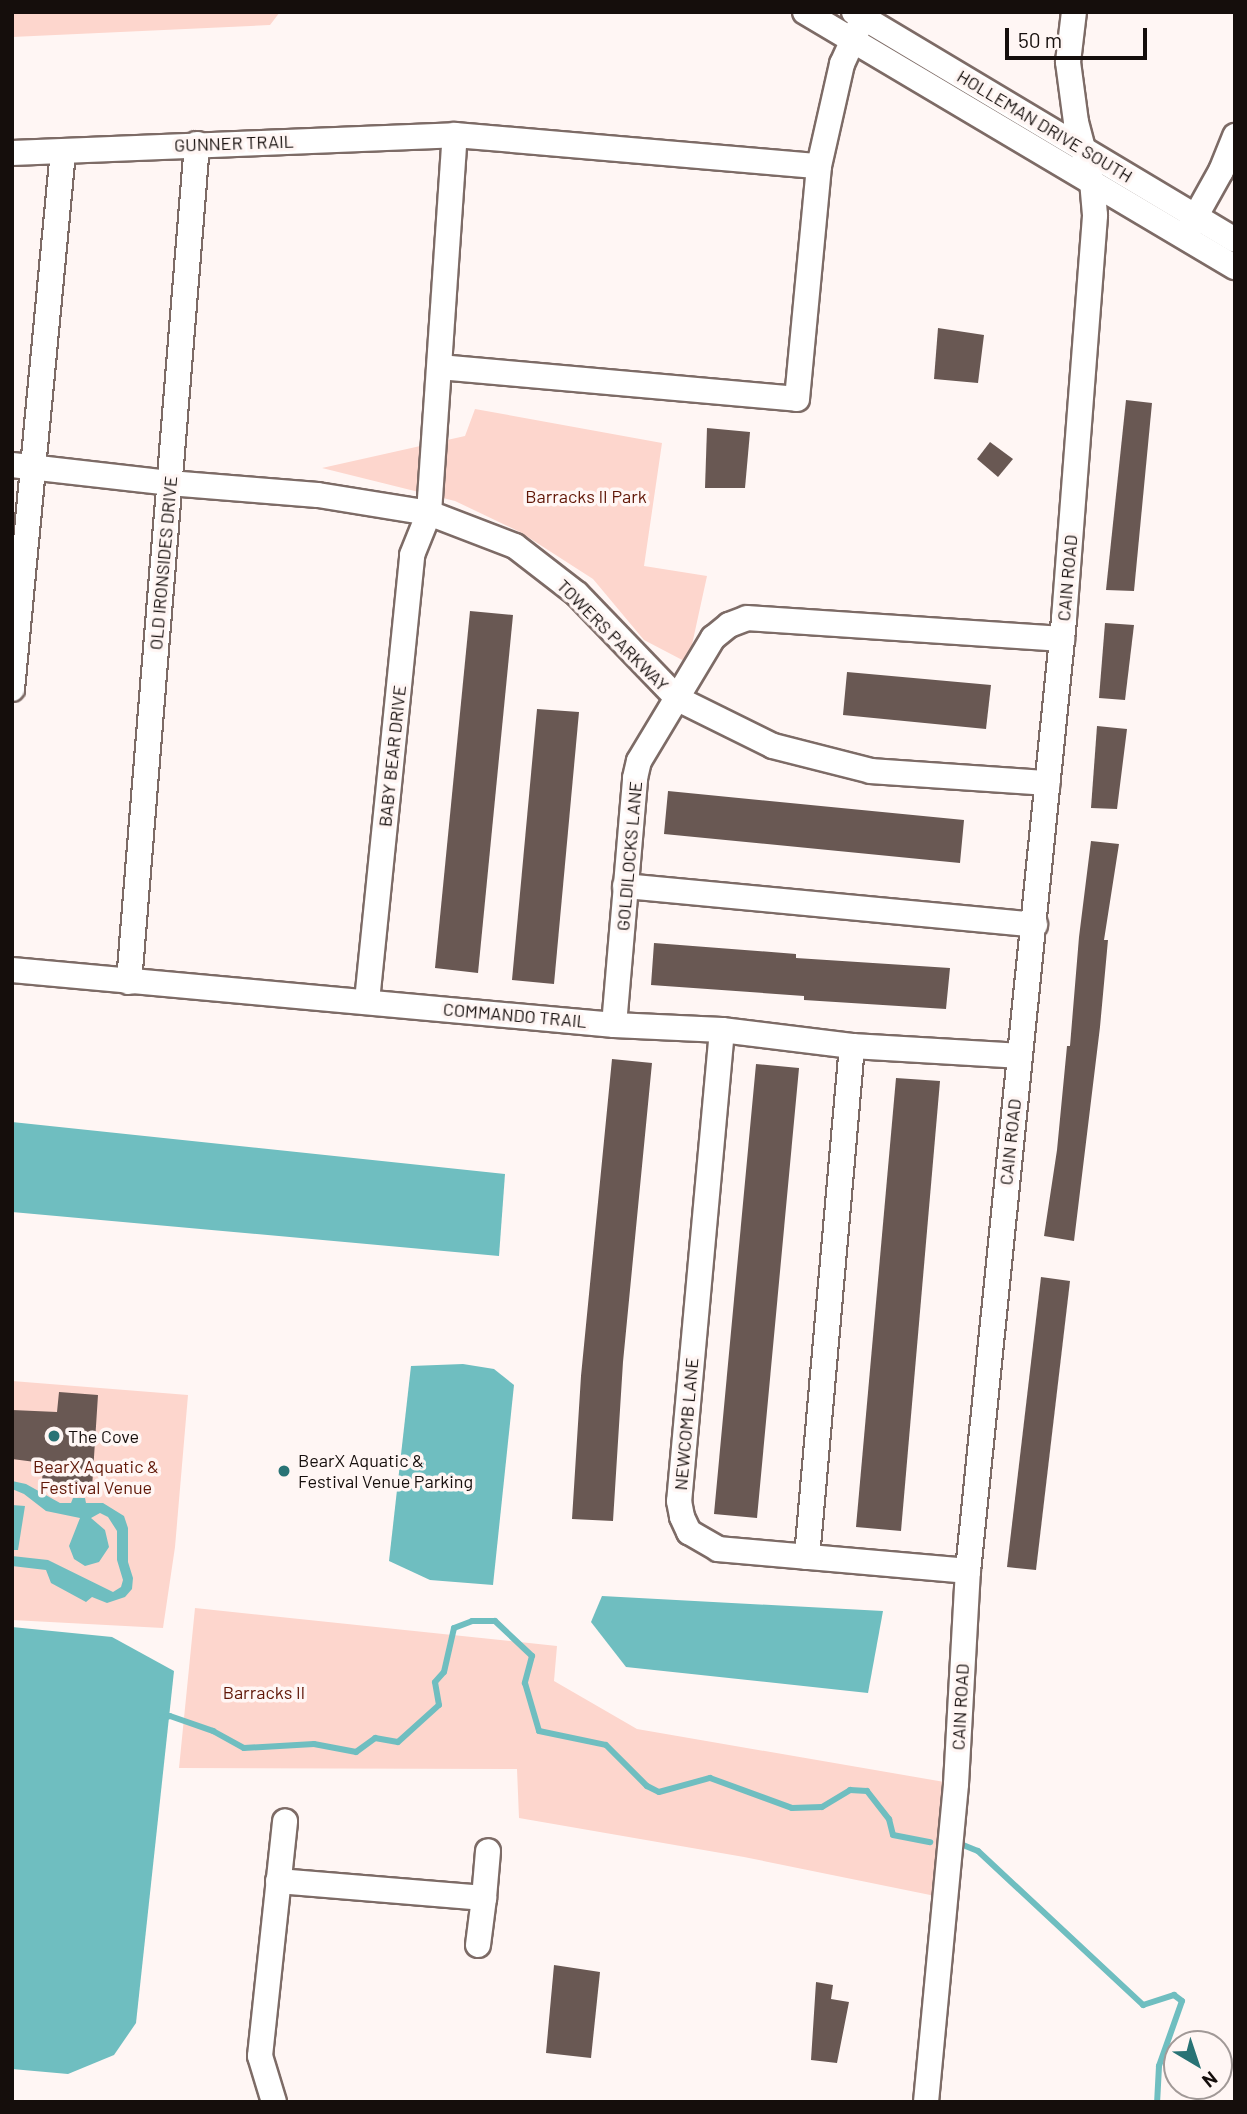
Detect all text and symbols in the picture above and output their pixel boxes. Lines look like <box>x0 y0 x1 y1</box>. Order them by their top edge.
scale bar <box>1009 14 1151 58</box>
text: 50 m <box>1018 27 1062 52</box>
street label: HOLLEMAN DRIVE SOUTH <box>953 65 1137 187</box>
street label: GUNNER TRAIL <box>174 130 294 156</box>
street label: OLD IRONSIDES DRIVE <box>145 475 181 651</box>
park label: Barracks II Park <box>525 485 647 507</box>
street label: CAIN ROAD <box>1052 534 1082 622</box>
street label: TOWERS PARKWAY <box>553 575 673 695</box>
street label: BABY BEAR DRIVE <box>374 684 410 828</box>
street label: GOLDILOCKS LANE <box>612 780 646 932</box>
street label: COMMANDO TRAIL <box>442 998 588 1032</box>
street label: CAIN ROAD <box>995 1098 1025 1186</box>
street label: NEWCOMB LANE <box>669 1357 703 1491</box>
place label: The Cove <box>68 1425 139 1447</box>
marker: The Cove <box>46 1428 62 1444</box>
place label: BearX Aquatic & Festival Venue Parking <box>298 1450 473 1492</box>
park label: BearX Aquatic & Festival Venue <box>33 1456 159 1498</box>
marker: BearX Aquatic & Festival Venue Parking <box>276 1463 292 1479</box>
street label: CAIN ROAD <box>947 1663 973 1751</box>
park label: Barracks II <box>223 1681 305 1703</box>
north arrow <box>1163 2030 1233 2100</box>
text: N <box>1198 2067 1222 2093</box>

